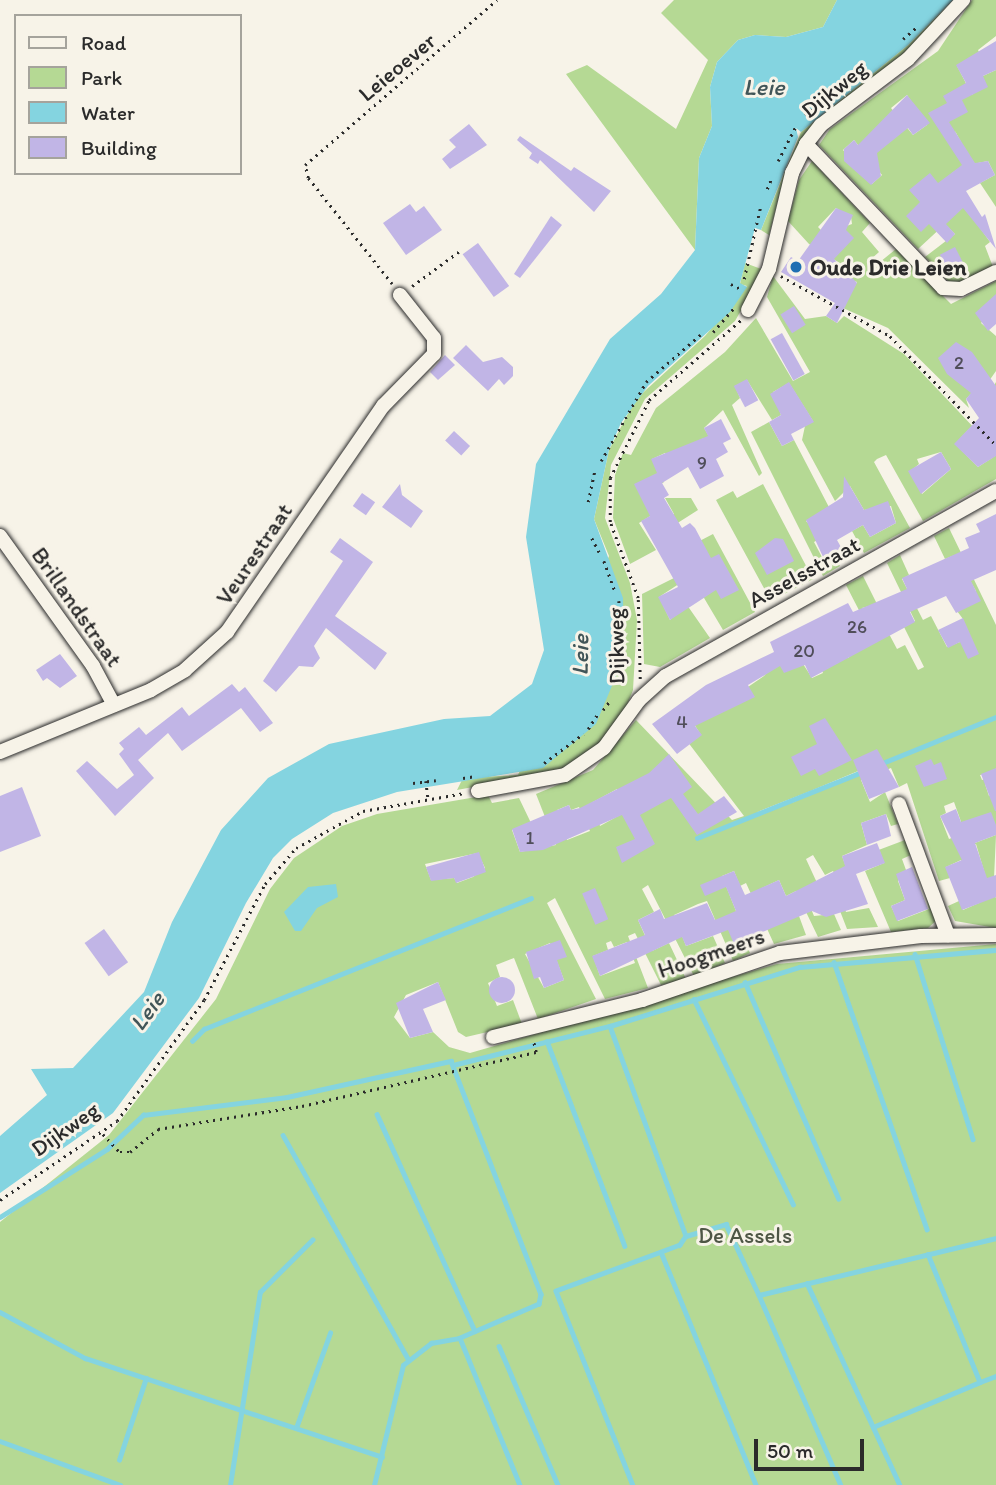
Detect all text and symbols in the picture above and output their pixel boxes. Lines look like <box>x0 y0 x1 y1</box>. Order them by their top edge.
legend <box>14 14 242 175</box>
street label: Leieoever <box>353 27 441 107</box>
text: Road <box>81 30 126 55</box>
street label: Dijkweg <box>795 54 873 124</box>
text: Park <box>81 65 122 90</box>
water label: Leie <box>743 73 785 101</box>
text: Water <box>81 100 135 125</box>
text: Building <box>81 135 157 160</box>
place label: Oude Drie Leien <box>810 253 967 281</box>
marker: Oude Drie Leien <box>788 259 804 275</box>
house number: 2 <box>954 352 964 374</box>
house number: 9 <box>697 452 707 474</box>
street label: Veurestraat <box>210 498 298 610</box>
street label: Asselsstraat <box>744 530 864 614</box>
street label: Brillandstraat <box>26 542 128 672</box>
street label: Dijkweg <box>602 607 630 685</box>
house number: 26 <box>847 616 867 638</box>
water label: Leie <box>565 634 595 676</box>
house number: 20 <box>793 640 815 662</box>
house number: 4 <box>676 711 688 733</box>
house number: 1 <box>526 827 534 849</box>
street label: Hoogmeers <box>654 922 768 984</box>
water label: Leie <box>123 986 171 1036</box>
street label: Dijkweg <box>26 1096 104 1162</box>
park label: De Assels <box>698 1221 792 1249</box>
scale bar <box>758 1426 868 1470</box>
text: 50 m <box>767 1438 813 1463</box>

